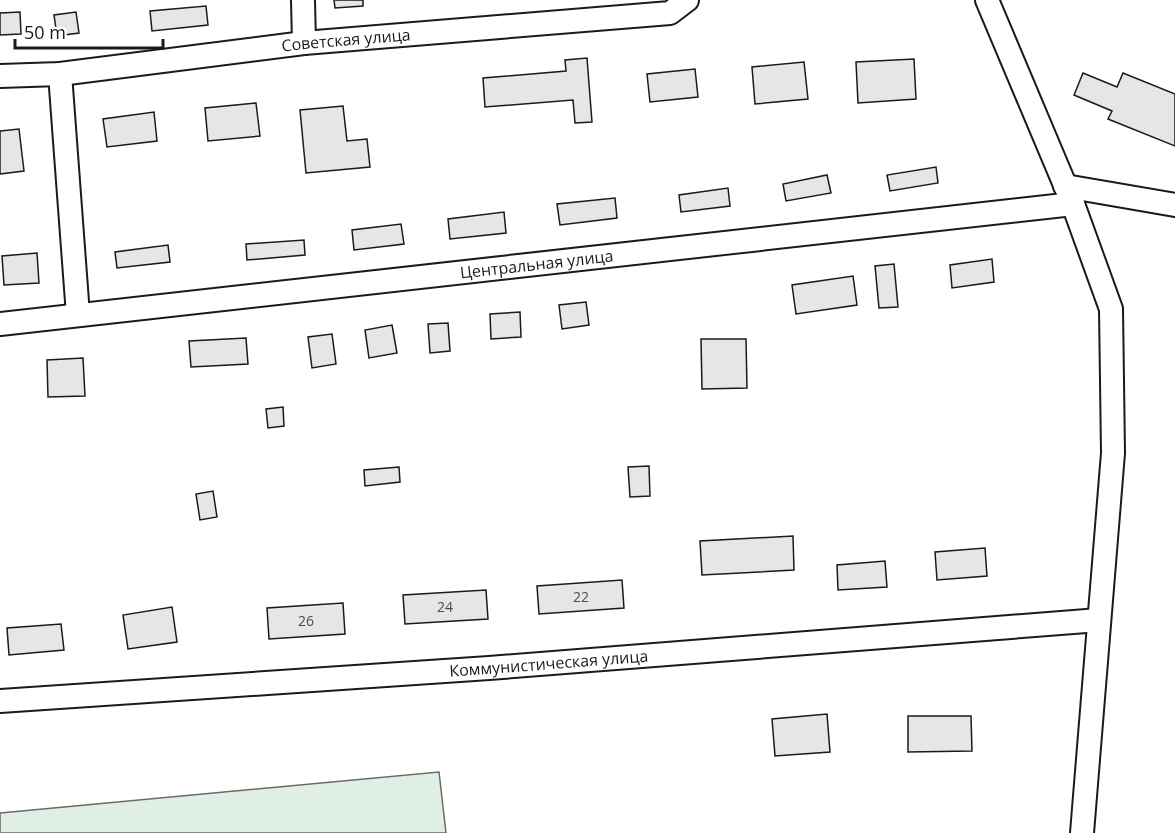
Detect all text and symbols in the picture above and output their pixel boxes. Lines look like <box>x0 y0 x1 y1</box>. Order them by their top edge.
scale bar <box>15 12 164 50</box>
text: 50 m <box>24 20 66 44</box>
street label: Советская улица <box>280 23 411 57</box>
street label: Центральная улица <box>459 244 614 283</box>
house number: 22 <box>573 587 589 606</box>
house number: 24 <box>437 597 453 616</box>
house number: 26 <box>298 611 314 630</box>
street label: Коммунистическая улица <box>449 645 649 682</box>

